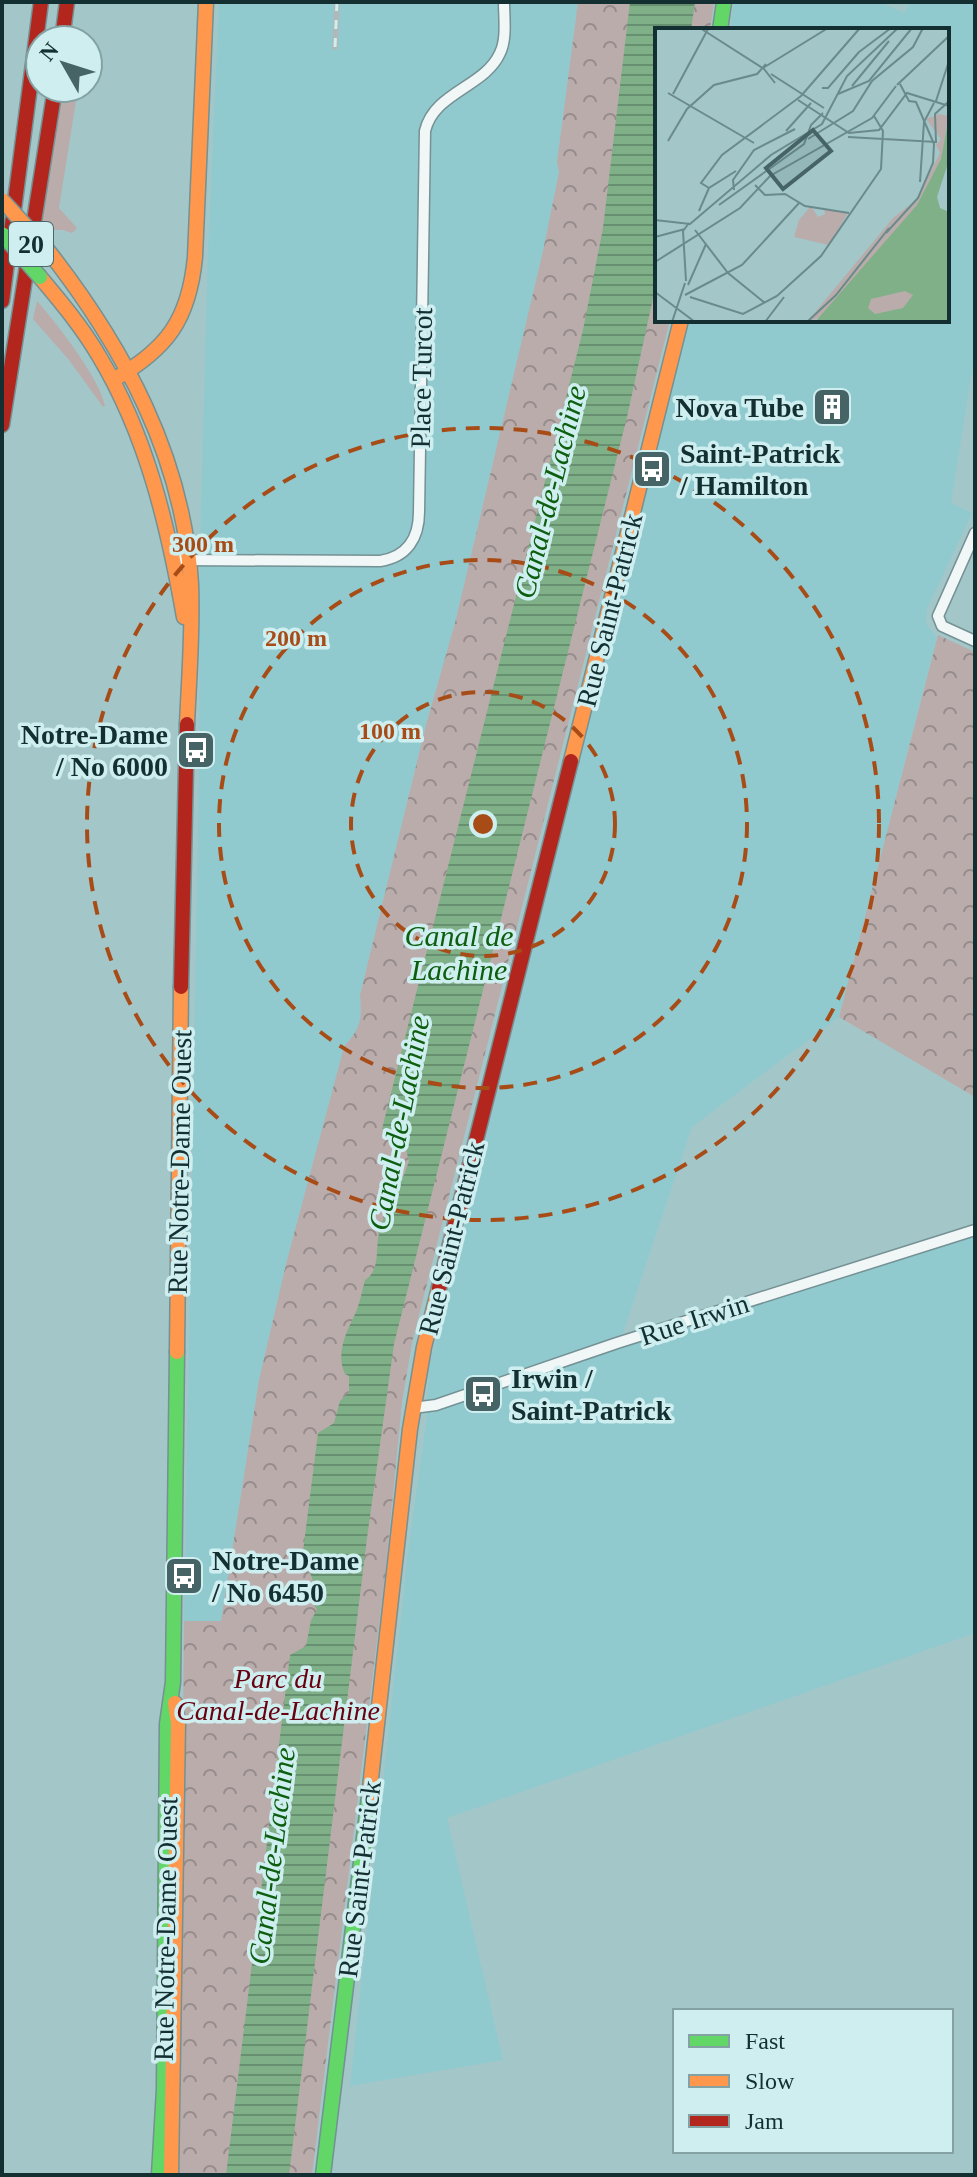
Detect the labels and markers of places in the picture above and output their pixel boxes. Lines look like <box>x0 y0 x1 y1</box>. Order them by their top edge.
building icon: Nova Tube <box>811 386 853 428</box>
place label: Nova Tube <box>676 392 804 423</box>
place label: Saint-Patrick / Hamilton <box>679 438 841 501</box>
bus stop icon: Saint-Patrick / Hamilton <box>631 448 673 490</box>
place label: Notre-Dame / No 6000 <box>21 719 168 782</box>
bus stop icon: Notre-Dame / No 6000 <box>175 729 217 771</box>
centre of rings <box>469 810 497 838</box>
place label: Irwin / Saint-Patrick <box>511 1363 672 1426</box>
bus stop icon: Irwin / Saint-Patrick <box>462 1373 504 1415</box>
place label: Notre-Dame / No 6450 <box>211 1545 359 1608</box>
bus stop icon: Notre-Dame / No 6450 <box>163 1555 205 1597</box>

